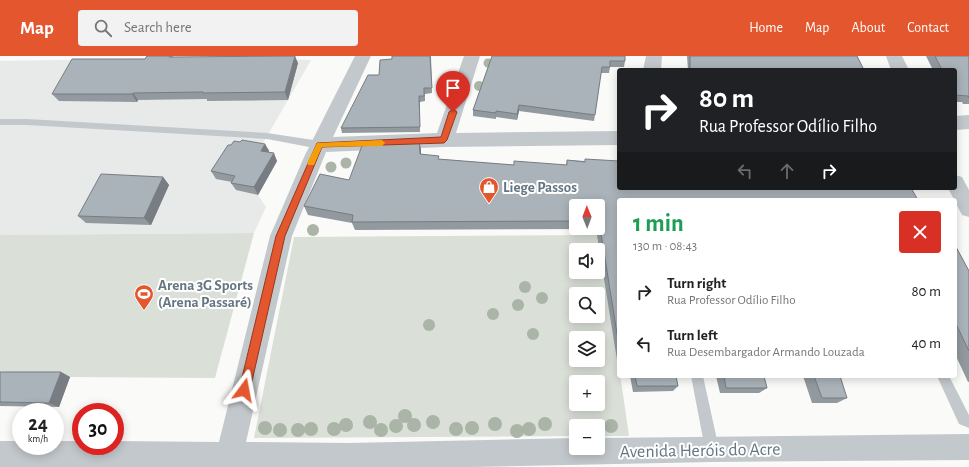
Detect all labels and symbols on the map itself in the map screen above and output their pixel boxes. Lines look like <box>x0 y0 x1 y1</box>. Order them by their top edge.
pin <box>436 71 470 112</box>
shop icon: Liege Passos <box>478 176 500 204</box>
place label: Liege Passos <box>503 180 577 195</box>
north arrow <box>569 199 605 235</box>
place label: Arena 3G Sports (Arena Passaré) <box>158 278 253 310</box>
sports icon: Arena 3G Sports (Arena Passaré) <box>133 283 155 311</box>
position arrow <box>223 369 265 411</box>
speed limit sign: 30 <box>72 403 124 455</box>
street label: Avenida Heróis do Acre <box>619 441 781 461</box>

